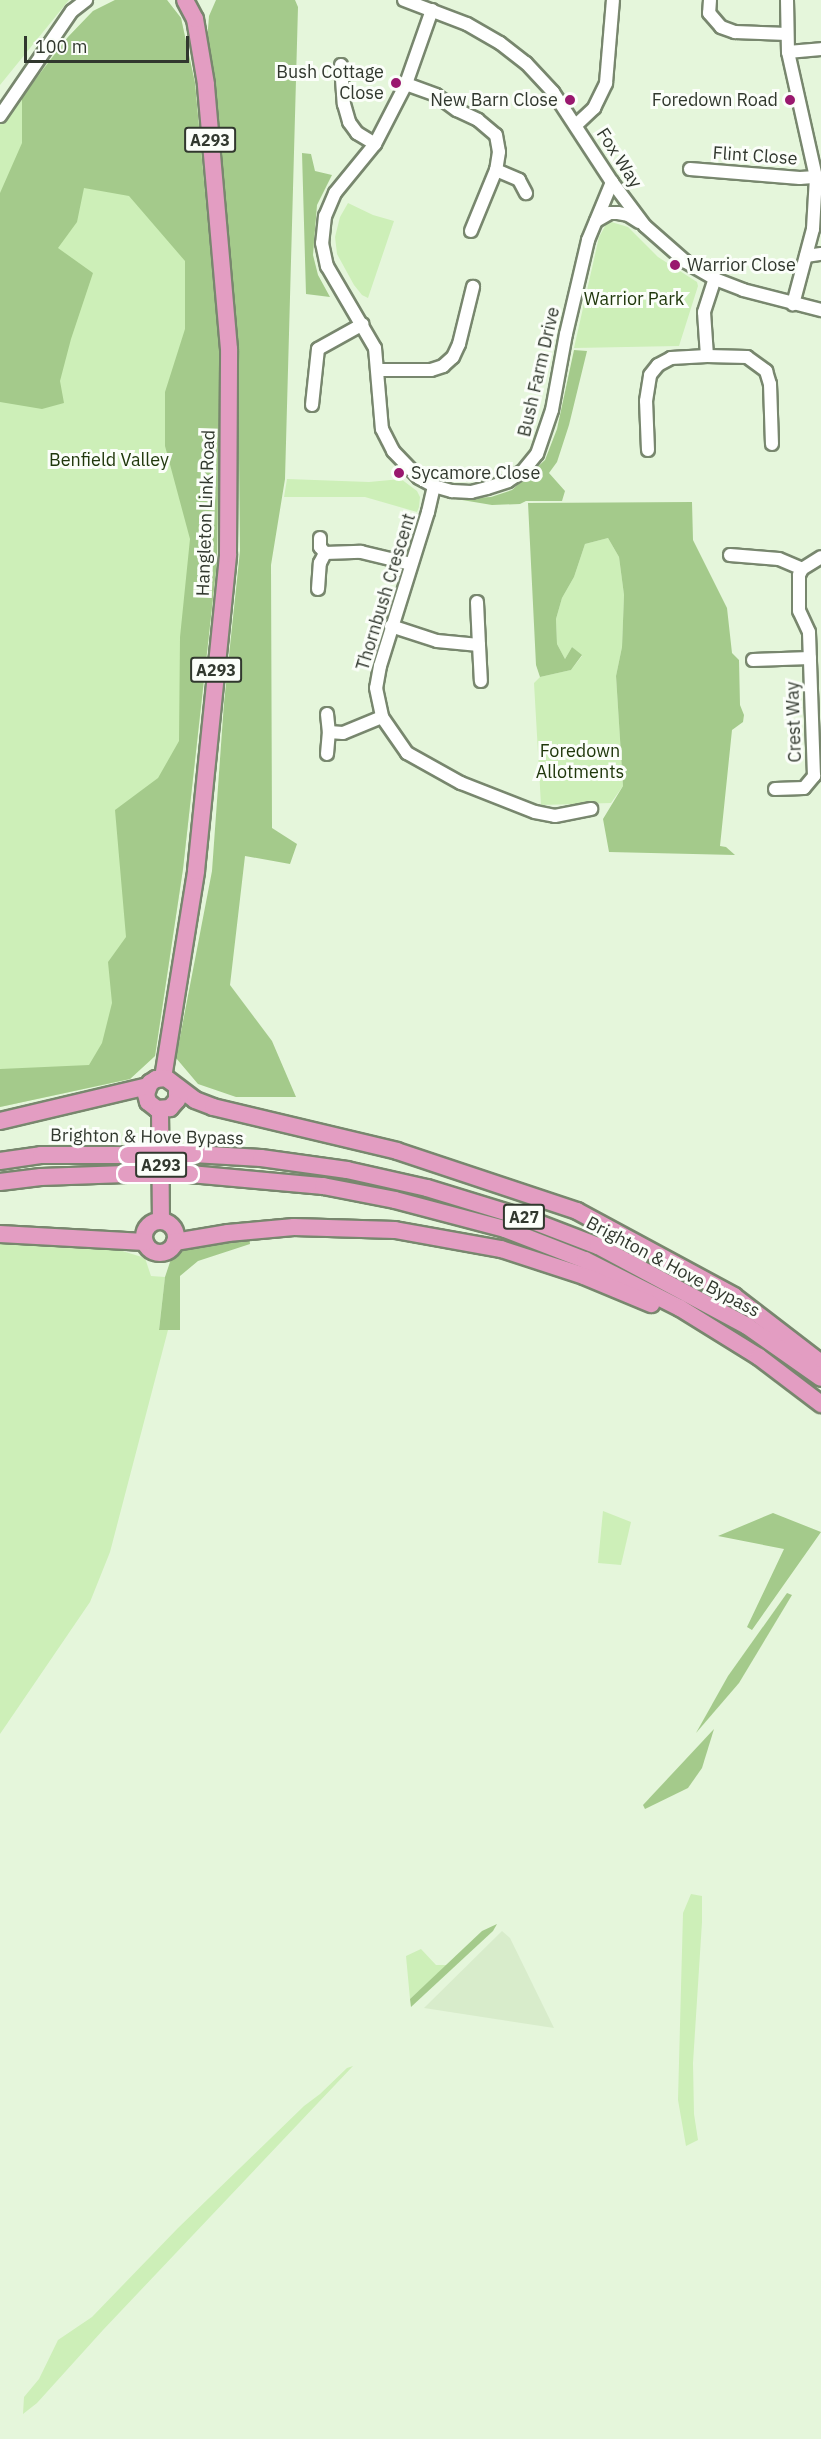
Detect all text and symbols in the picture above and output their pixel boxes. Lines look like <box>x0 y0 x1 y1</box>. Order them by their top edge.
scale bar <box>27 24 192 62</box>
text: 100 m <box>35 35 87 58</box>
place label: Bush Cottage Close <box>276 62 384 104</box>
marker: Bush Cottage Close <box>389 76 403 90</box>
place label: New Barn Close <box>430 89 558 111</box>
place label: Foredown Road <box>652 89 778 111</box>
marker: New Barn Close <box>563 93 577 107</box>
marker: Foredown Road <box>783 93 797 107</box>
street label: Fox Way <box>592 124 646 192</box>
road number: A293 <box>183 127 237 153</box>
street label: Flint Close <box>712 142 798 170</box>
place label: Warrior Close <box>687 254 796 276</box>
marker: Warrior Close <box>668 258 682 272</box>
park label: Warrior Park <box>584 288 684 310</box>
street label: Bush Farm Drive <box>514 305 564 439</box>
street label: Hangleton Link Road <box>192 429 220 597</box>
park label: Benfield Valley <box>49 449 169 471</box>
place label: Sycamore Close <box>411 462 540 484</box>
marker: Sycamore Close <box>392 466 406 480</box>
street label: Thornbush Crescent <box>352 511 420 673</box>
road number: A293 <box>189 657 243 683</box>
street label: Crest Way <box>782 681 806 763</box>
park label: Foredown Allotments <box>536 741 624 783</box>
street label: Brighton & Hove Bypass <box>50 1125 244 1149</box>
road number: A293 <box>134 1152 188 1178</box>
road number: A27 <box>502 1204 546 1230</box>
street label: Brighton & Hove Bypass <box>582 1212 764 1322</box>

